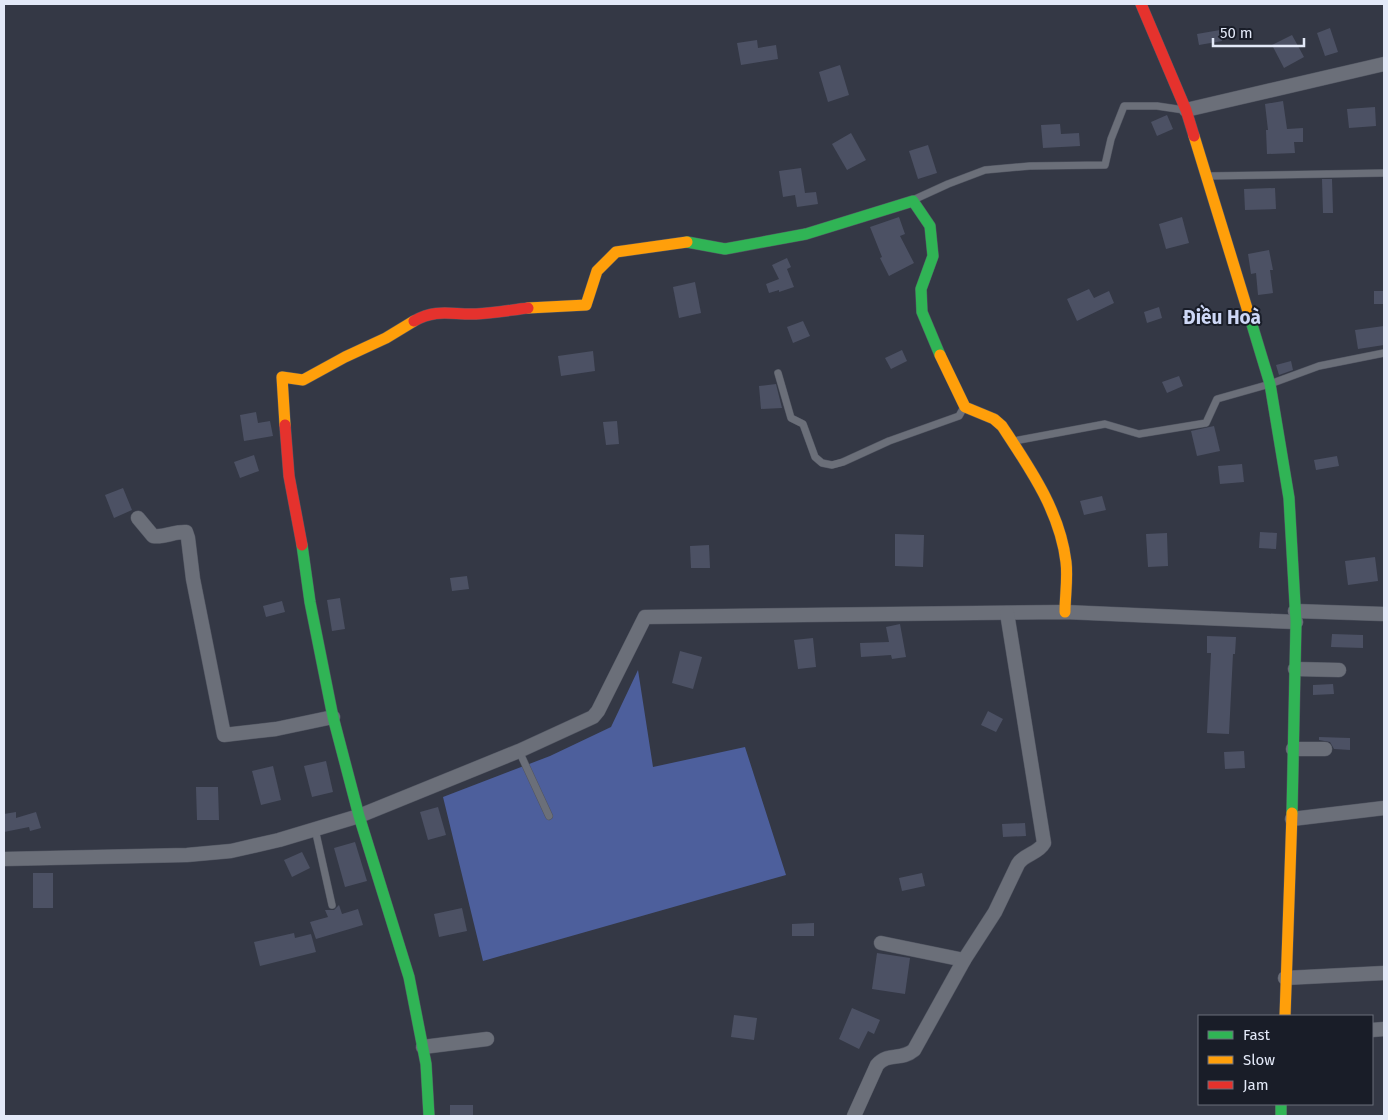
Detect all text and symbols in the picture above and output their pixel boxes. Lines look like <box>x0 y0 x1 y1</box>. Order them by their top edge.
scale bar <box>1213 15 1304 47</box>
text: 50 m <box>1220 24 1253 42</box>
district label: Điều Hoà <box>1183 304 1261 329</box>
legend <box>1198 1015 1373 1105</box>
text: Fast <box>1243 1026 1270 1044</box>
text: Slow <box>1243 1051 1275 1069</box>
text: Jam <box>1243 1076 1269 1094</box>

